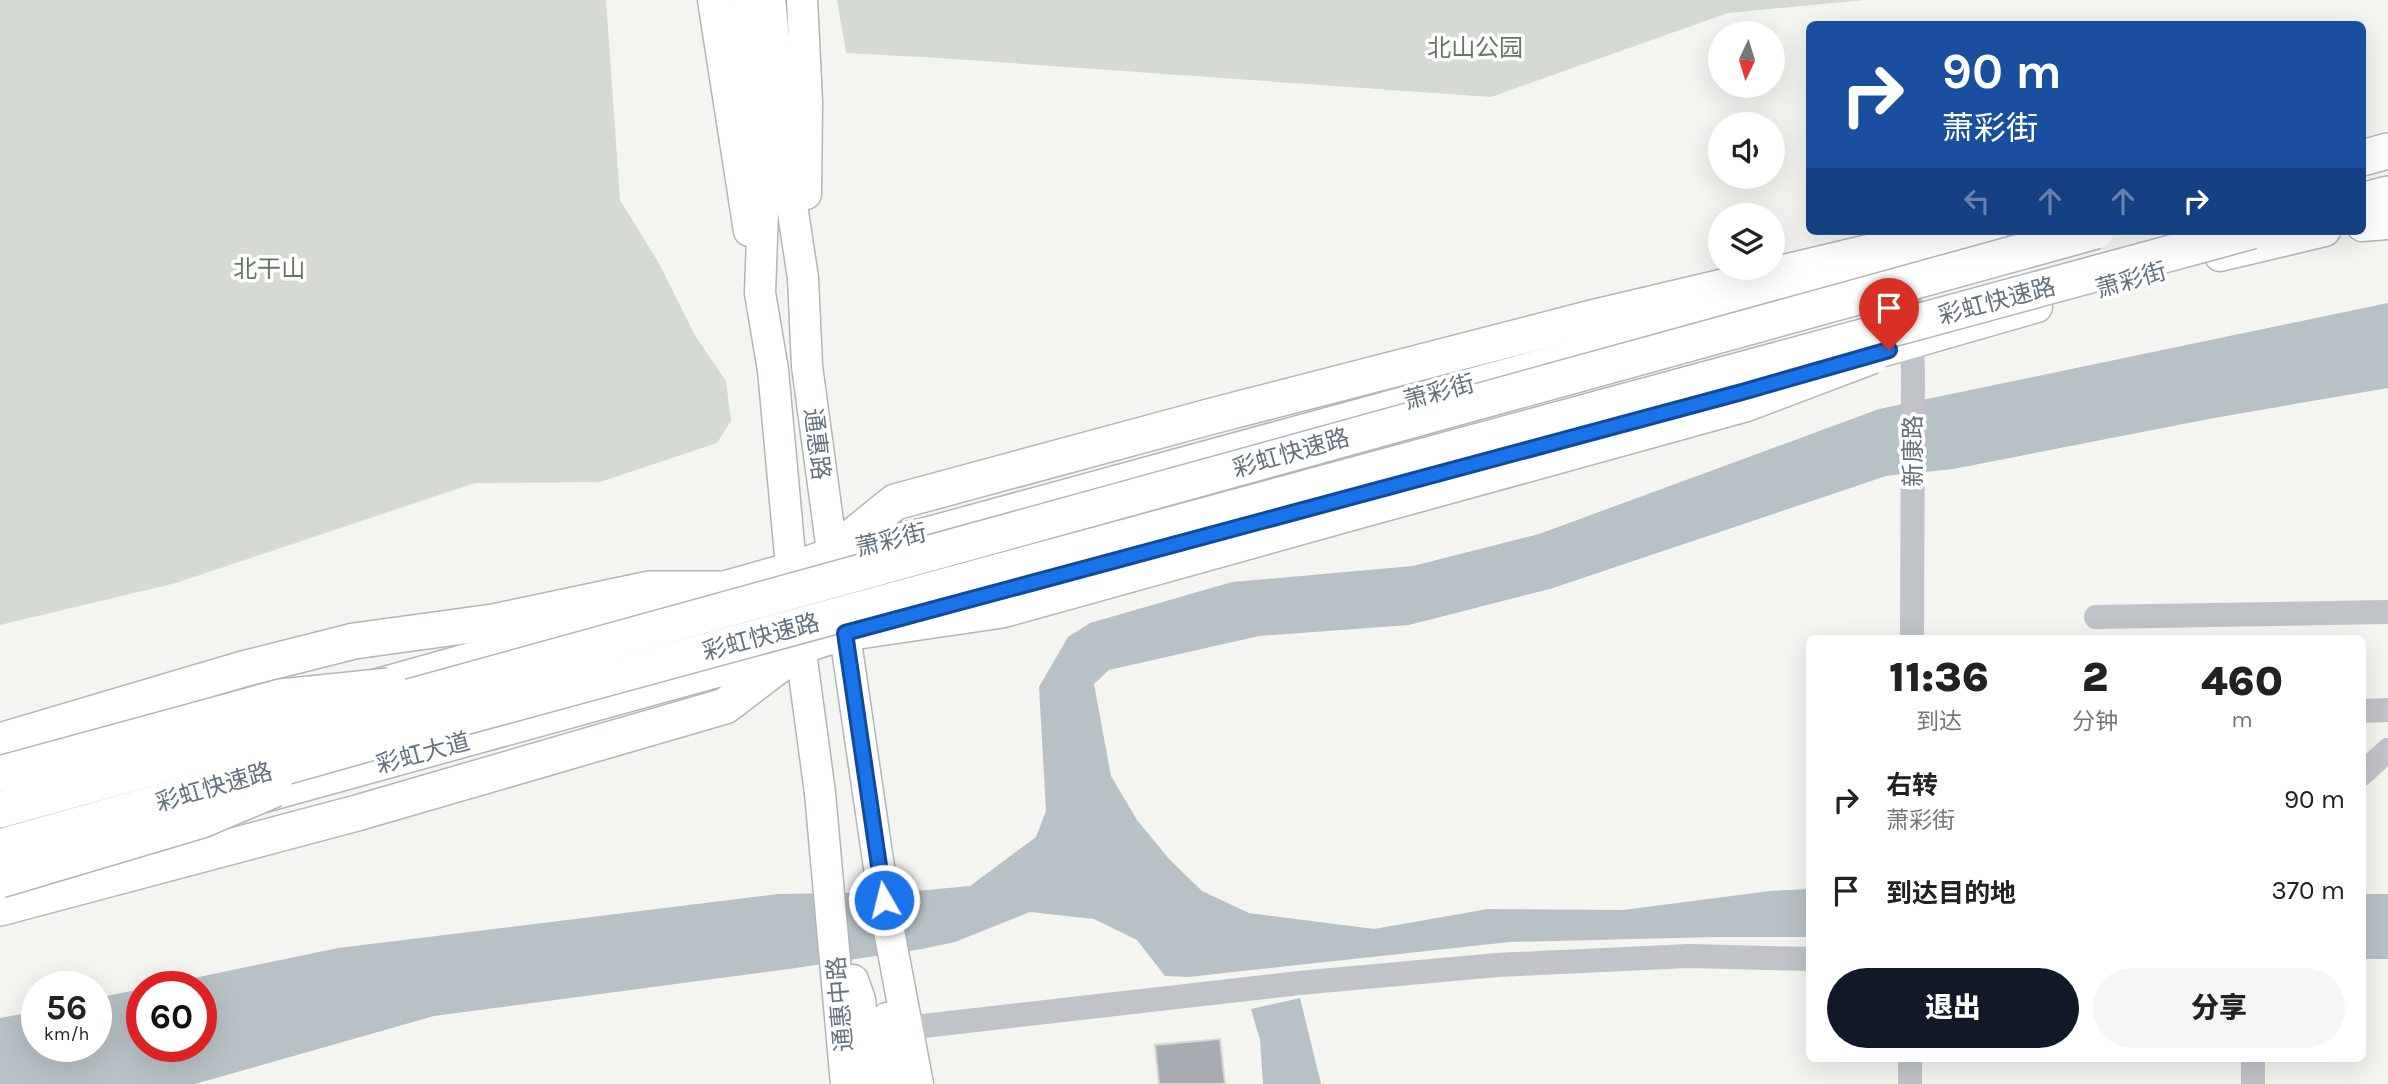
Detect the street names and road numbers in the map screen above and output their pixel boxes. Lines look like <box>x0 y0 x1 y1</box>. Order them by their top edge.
street label: 萧彩街 <box>2093 257 2169 303</box>
street label: 彩虹快速路 <box>1935 272 2059 330</box>
street label: 萧彩街 <box>1401 369 1477 415</box>
street label: 通惠路 <box>799 407 835 481</box>
street label: 新康路 <box>1899 415 1927 487</box>
street label: 彩虹快速路 <box>1229 423 1353 483</box>
street label: 萧彩街 <box>853 518 929 562</box>
street label: 彩虹快速路 <box>699 608 823 666</box>
street label: 彩虹大道 <box>373 727 473 779</box>
street label: 彩虹快速路 <box>152 757 276 817</box>
street label: 通惠中路 <box>822 955 858 1053</box>

